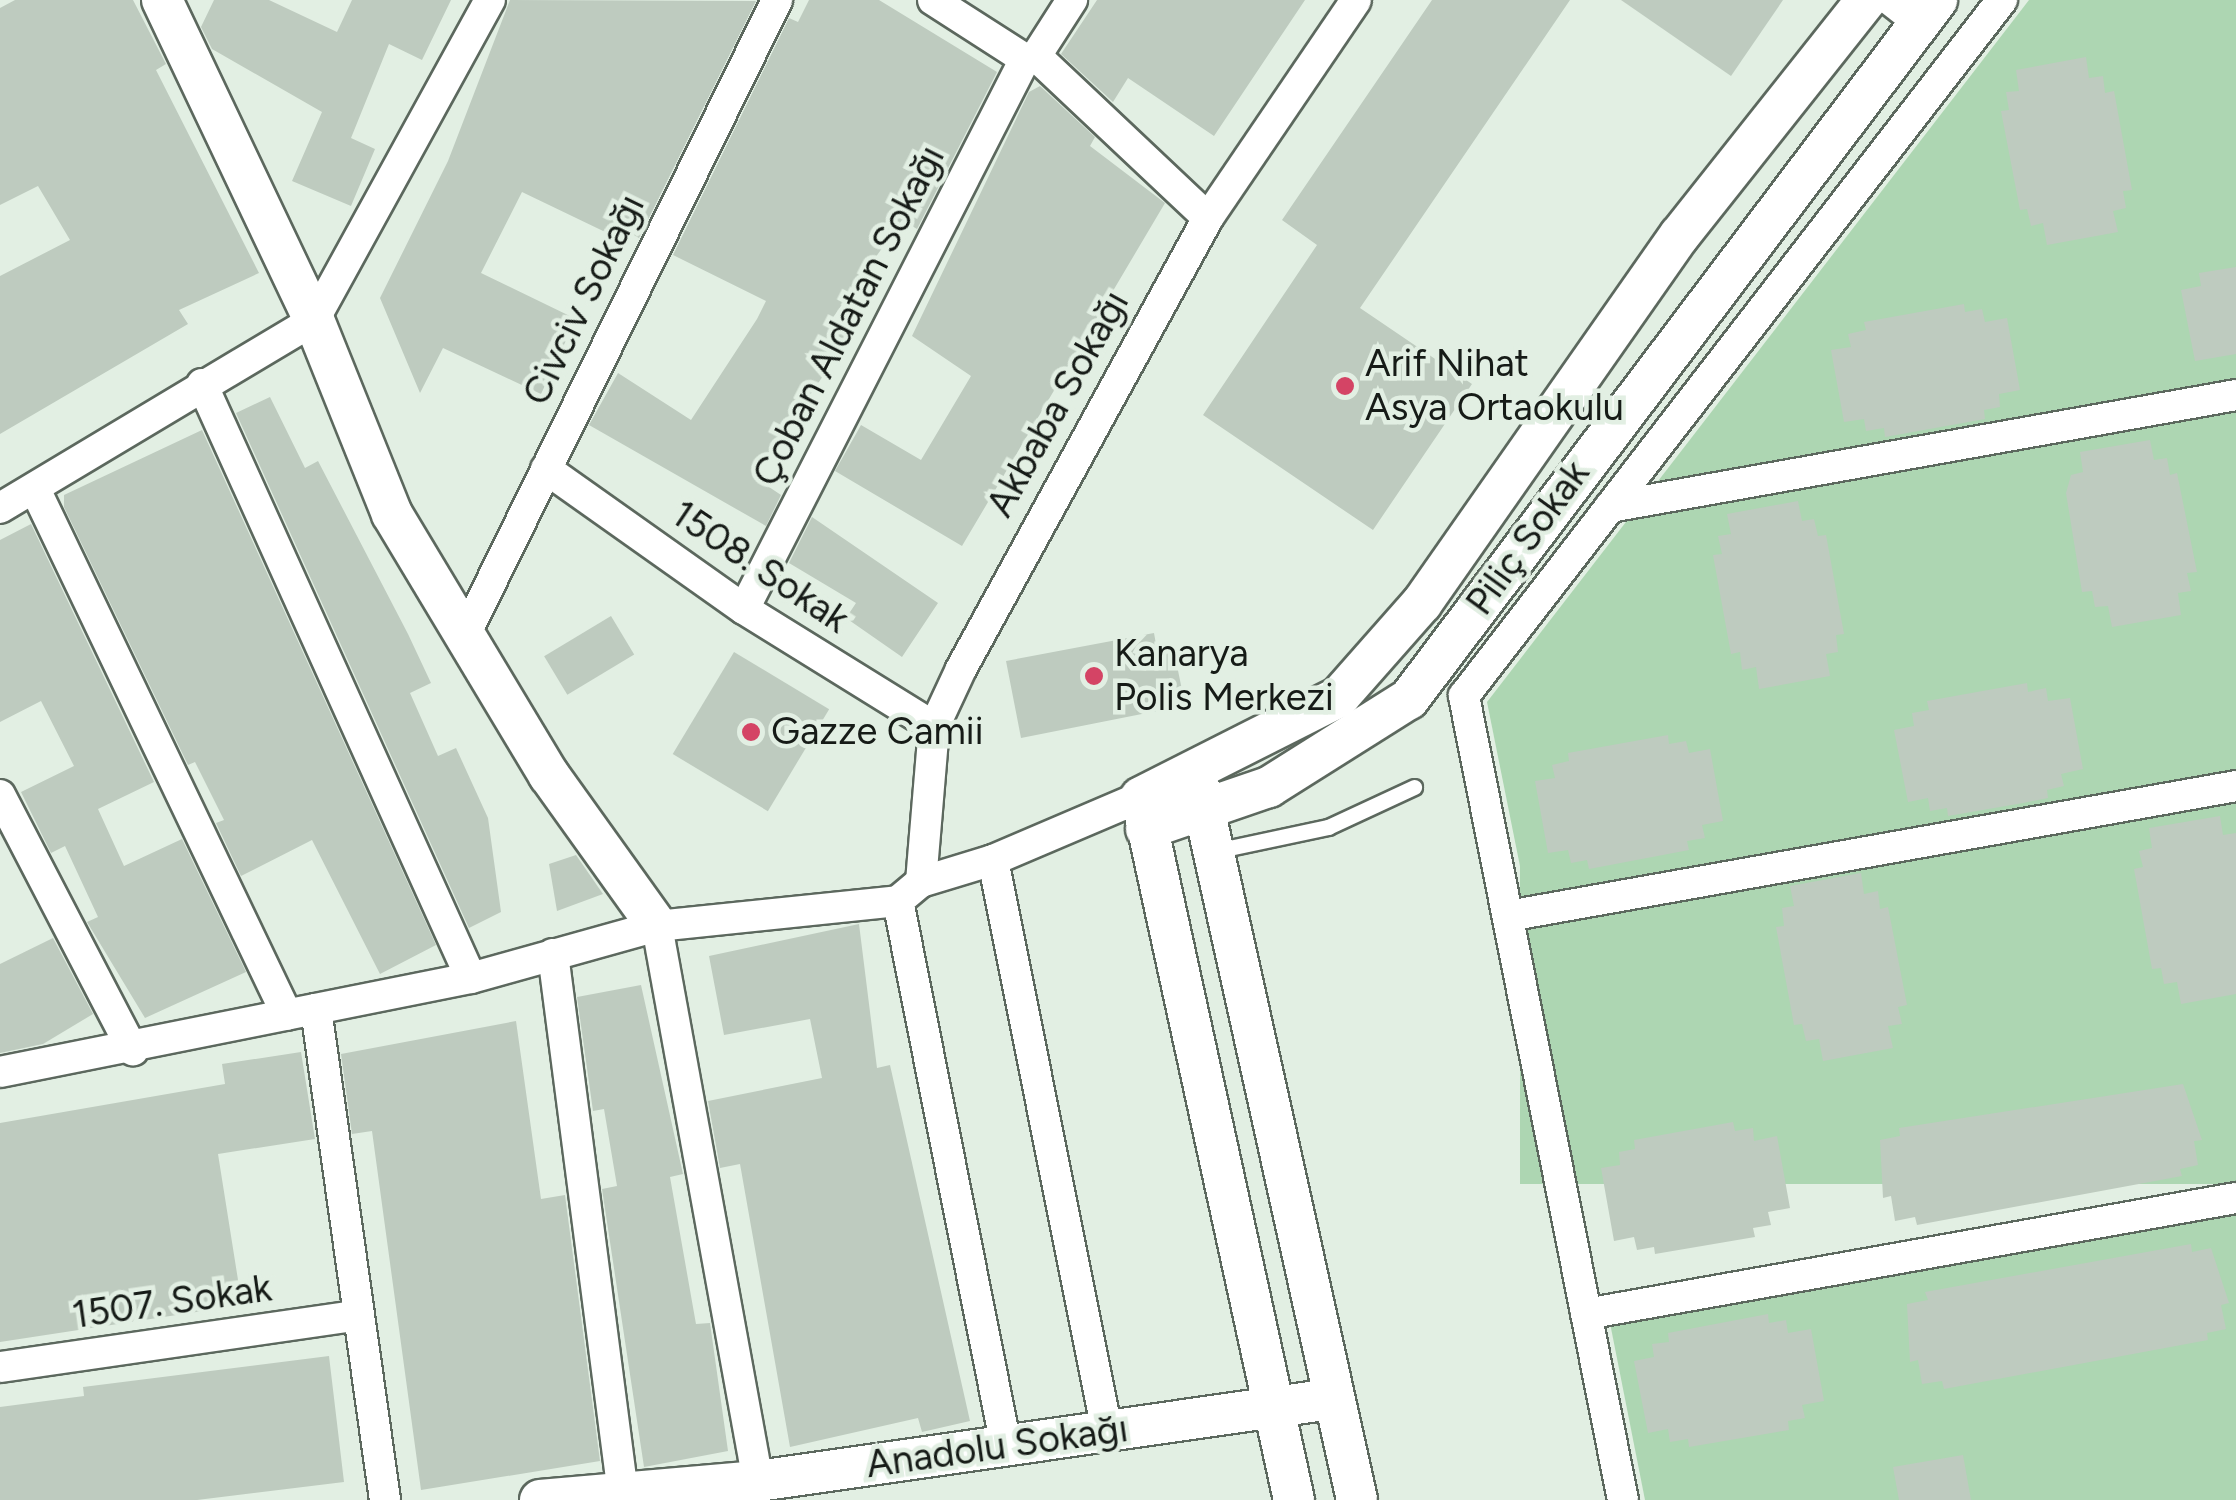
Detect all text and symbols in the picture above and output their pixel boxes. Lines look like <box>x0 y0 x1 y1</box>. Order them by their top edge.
street label: Çoban Aldatan Sokağı <box>743 138 955 494</box>
street label: Civciv Sokağı <box>514 188 654 412</box>
street label: Akbaba Sokağı <box>977 283 1139 525</box>
place label: Arif Nihat Asya Ortaokulu <box>1365 341 1624 430</box>
marker: Arif Nihat Asya Ortaokulu <box>1334 375 1356 397</box>
street label: Piliç Sokak <box>1457 452 1599 624</box>
street label: 1508. Sokak <box>663 491 857 643</box>
place label: Kanarya Polis Merkezi <box>1114 631 1334 721</box>
marker: Kanarya Polis Merkezi <box>1083 665 1105 687</box>
place label: Gazze Camii <box>771 709 983 755</box>
marker: Gazze Camii <box>740 721 762 743</box>
street label: 1507. Sokak <box>69 1265 275 1339</box>
street label: Anadolu Sokağı <box>863 1406 1131 1488</box>

